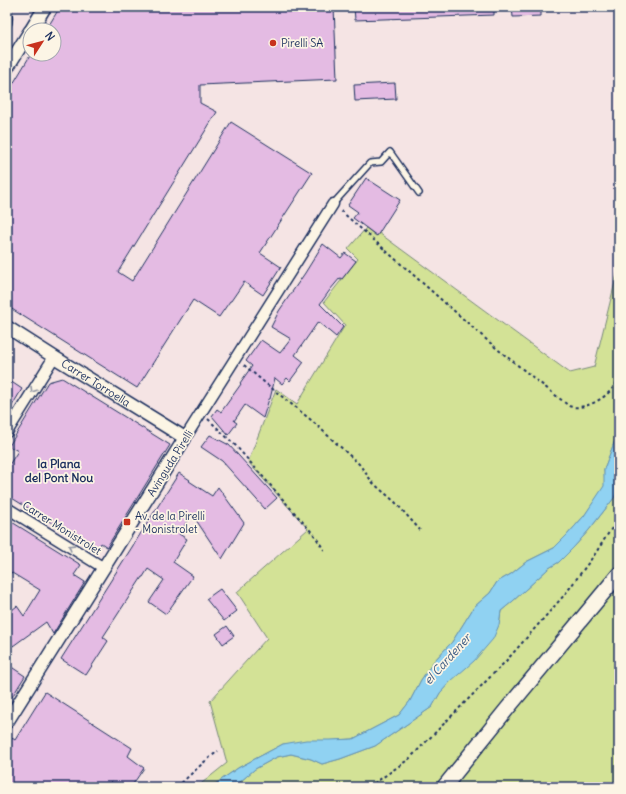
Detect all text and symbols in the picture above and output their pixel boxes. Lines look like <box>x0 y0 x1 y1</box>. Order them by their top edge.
north arrow <box>22 22 62 62</box>
text: N <box>42 29 58 43</box>
place label: Pirelli SA <box>281 36 323 50</box>
marker: Pirelli SA <box>268 38 278 48</box>
street label: Carrer Torroella <box>59 356 133 410</box>
one-way arrow <box>30 386 38 393</box>
street label: Avinguda Pirelli <box>144 427 196 499</box>
district label: la Plana del Pont Nou <box>25 456 93 485</box>
street label: Carrer Monistrolet <box>20 498 104 558</box>
place label: Av. de la Pirelli - Monistrolet <box>135 509 205 536</box>
marker: Av. de la Pirelli - Monistrolet <box>122 517 132 527</box>
one-way arrow <box>68 545 75 552</box>
water label: el Cardener <box>420 629 475 688</box>

